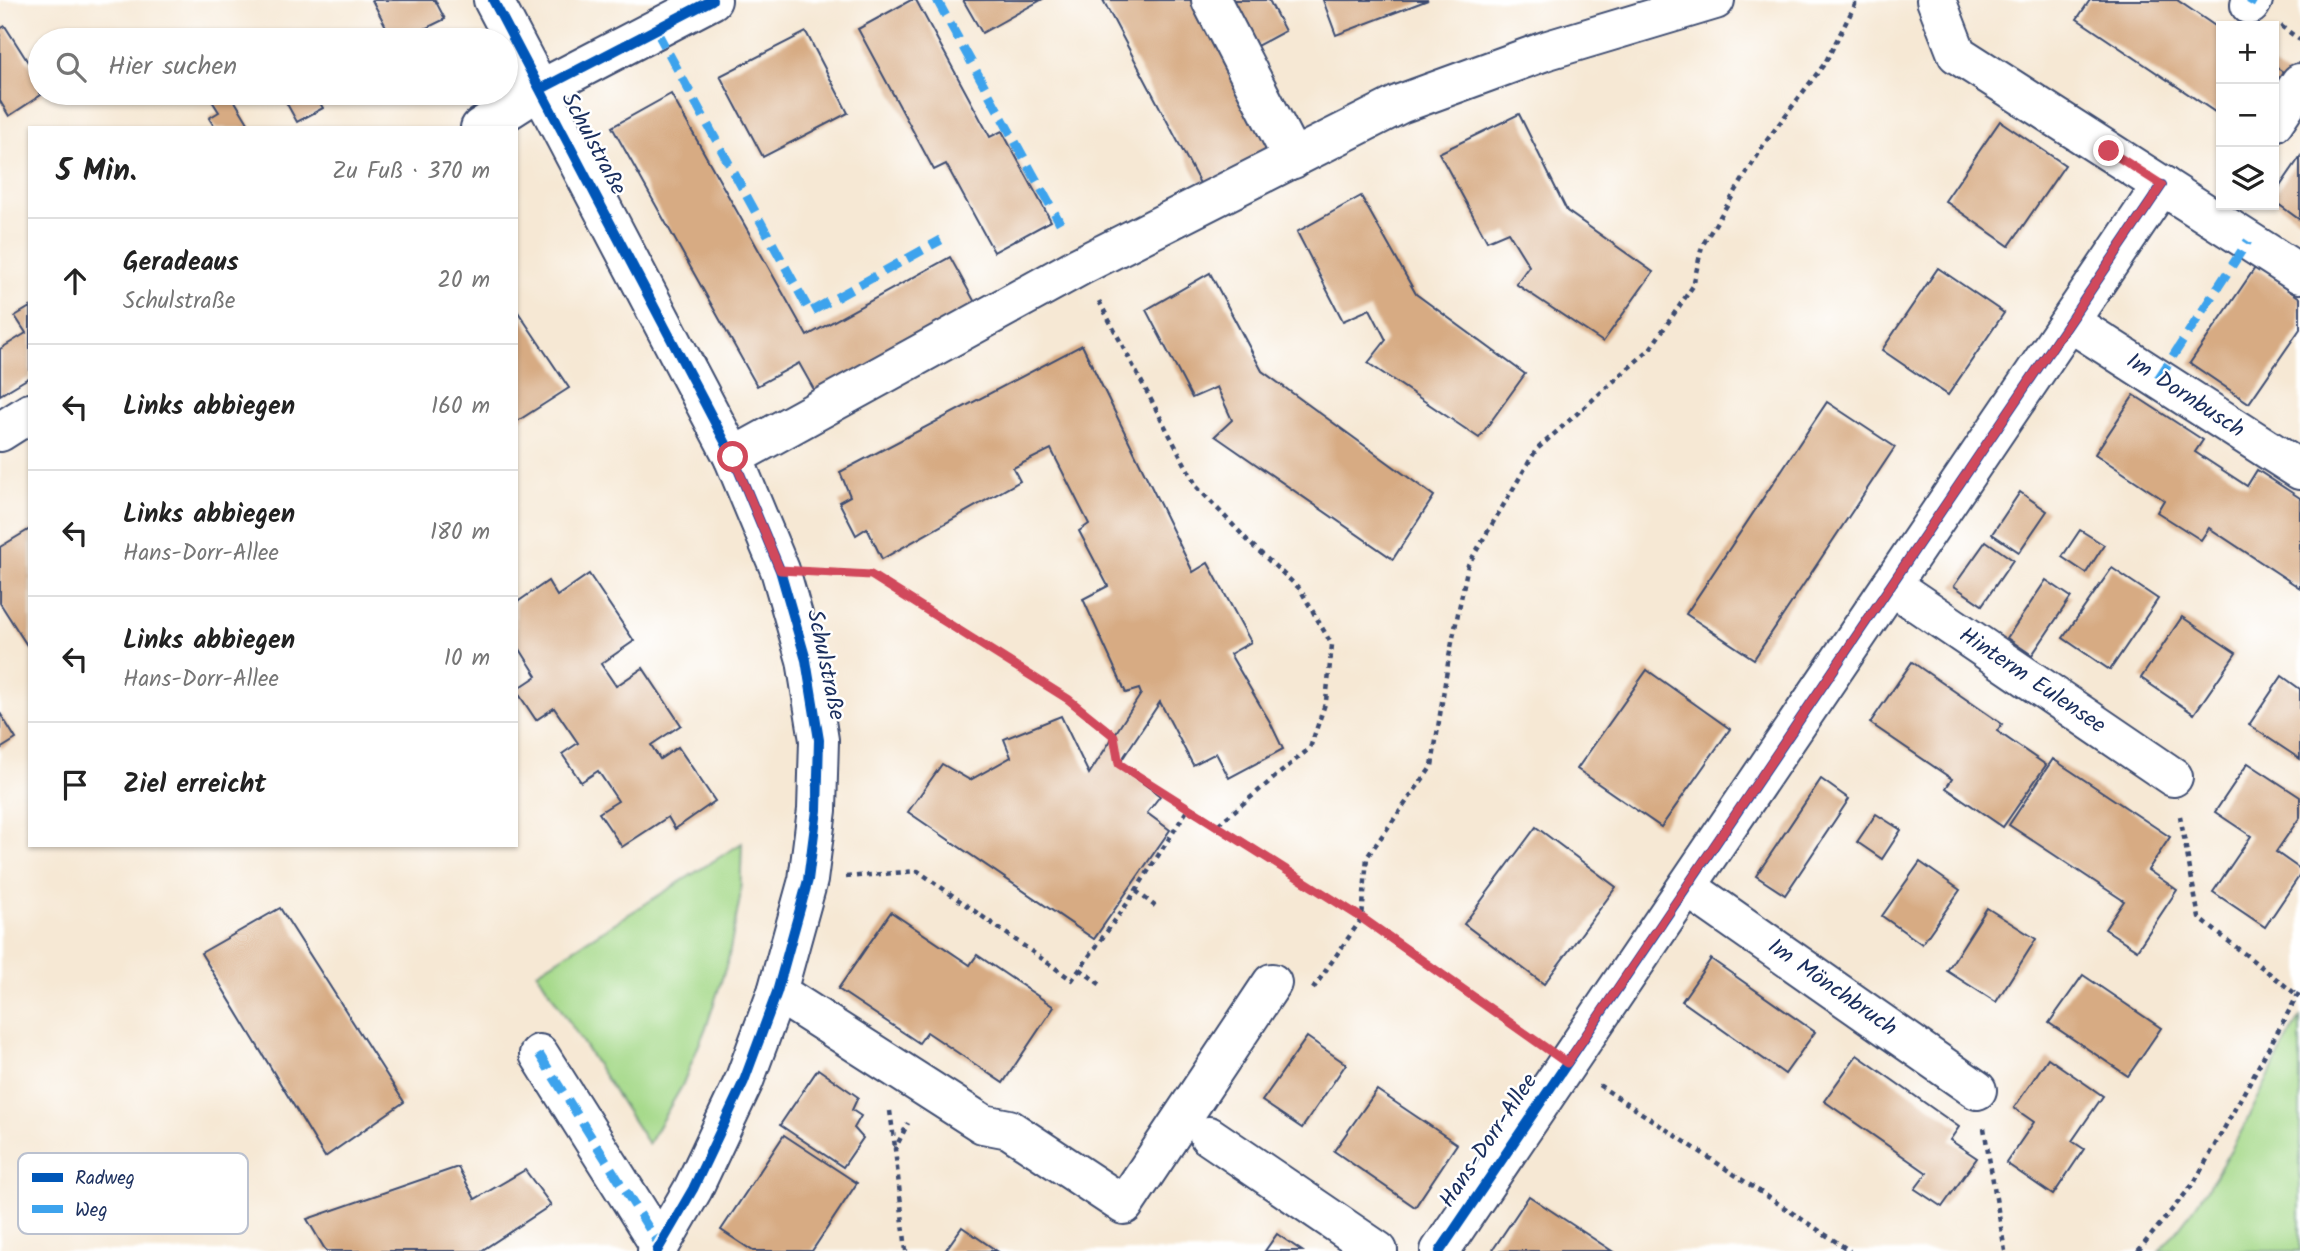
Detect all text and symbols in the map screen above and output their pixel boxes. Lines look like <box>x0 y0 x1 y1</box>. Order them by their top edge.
map controls <box>2216 21 2279 210</box>
button: + <box>2216 21 2279 84</box>
search box <box>28 28 518 105</box>
text: Hier suchen <box>108 46 237 88</box>
icon: search <box>52 48 90 86</box>
button: − <box>2216 84 2279 147</box>
street label: Schulstraße <box>551 86 635 202</box>
route end <box>2093 135 2124 166</box>
button: layers <box>2216 147 2279 210</box>
text: 5 Min. <box>56 148 137 196</box>
text: Zu Fuß · 370 m <box>332 154 490 190</box>
text: Geradeaus <box>123 242 239 284</box>
icon: ahead <box>56 262 94 300</box>
text: 20 m <box>438 263 490 299</box>
text: Schulstraße <box>123 284 235 320</box>
street label: Im Dornbusch <box>2118 344 2252 448</box>
text: Links abbiegen <box>123 386 295 428</box>
icon: left <box>56 388 94 426</box>
text: 160 m <box>431 389 490 425</box>
route start <box>717 441 748 472</box>
text: Links abbiegen <box>123 494 295 536</box>
icon: left <box>56 514 94 552</box>
text: 180 m <box>430 515 490 551</box>
text: Hans-Dorr-Allee <box>123 536 279 572</box>
street label: Schulstraße <box>796 606 854 724</box>
street label: Hinterm Eulensee <box>1951 618 2113 744</box>
text: Links abbiegen <box>123 620 295 662</box>
icon: left <box>56 640 94 678</box>
text: 10 m <box>444 641 490 677</box>
text: Hans-Dorr-Allee <box>123 662 279 698</box>
text: Ziel erreicht <box>123 764 266 806</box>
icon: arrive <box>56 766 94 804</box>
street label: Im Mönchbruch <box>1760 930 1904 1046</box>
street label: Hans-Dorr-Allee <box>1431 1066 1547 1216</box>
legend <box>18 1153 248 1234</box>
text: Radweg <box>75 1164 135 1194</box>
text: Weg <box>75 1196 107 1226</box>

